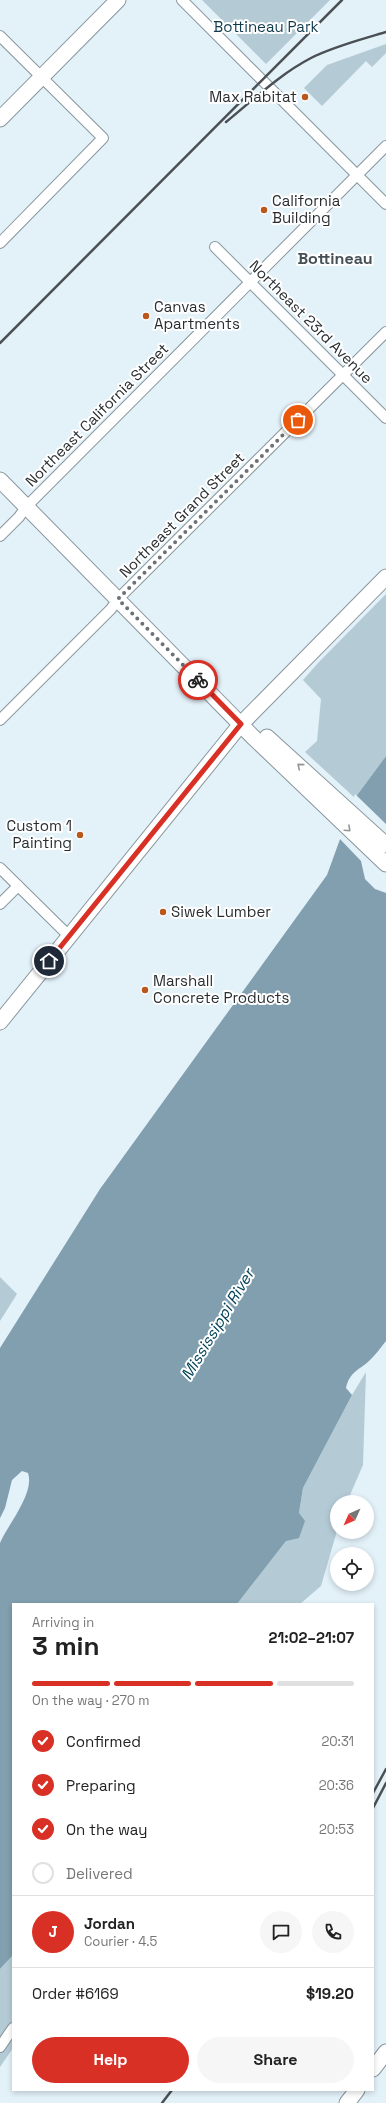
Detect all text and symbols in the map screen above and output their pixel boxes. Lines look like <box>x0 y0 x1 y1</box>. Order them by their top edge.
park label: Bottineau Park <box>213 17 319 36</box>
place label: Max Rabitat <box>209 87 297 106</box>
marker: Max Rabitat <box>300 92 310 102</box>
place label: California Building <box>272 191 341 227</box>
marker: California Building <box>259 205 269 215</box>
district label: Bottineau <box>297 248 373 269</box>
street label: Northeast 23rd Avenue <box>246 256 377 387</box>
place label: Canvas Apartments <box>154 297 240 333</box>
marker: Canvas Apartments <box>141 311 151 321</box>
street label: Northeast California Street <box>21 339 172 490</box>
pin <box>281 403 315 437</box>
icon: bag <box>287 409 309 431</box>
street label: Northeast Grand Street <box>115 448 248 581</box>
courier <box>178 660 218 700</box>
icon: bike <box>187 669 209 691</box>
one-way arrow <box>297 763 305 771</box>
place label: Custom 1 Painting <box>7 816 72 852</box>
one-way arrow <box>344 824 351 831</box>
marker: Custom 1 Painting <box>75 830 85 840</box>
place label: Siwek Lumber <box>171 902 271 921</box>
marker: Siwek Lumber <box>158 907 168 917</box>
pin <box>32 944 66 978</box>
icon: home <box>38 950 60 972</box>
place label: Marshall Concrete Products <box>153 971 289 1007</box>
marker: Marshall Concrete Products <box>140 985 150 995</box>
water label: Mississippi River <box>176 1263 260 1384</box>
north arrow <box>330 1495 374 1539</box>
map controls <box>330 1495 374 1591</box>
button: locate <box>330 1547 374 1591</box>
text: Arriving in <box>32 1614 94 1631</box>
text: 21:02–21:07 <box>269 1628 354 1647</box>
text: 3 min <box>32 1629 100 1663</box>
text: On the way · 270 m <box>32 1692 150 1709</box>
icon: check <box>32 1730 54 1752</box>
text: Confirmed <box>66 1732 141 1751</box>
text: 20:31 <box>321 1733 354 1750</box>
icon: check <box>32 1774 54 1796</box>
text: Preparing <box>66 1776 136 1795</box>
text: 20:36 <box>319 1777 354 1794</box>
icon: check <box>32 1818 54 1840</box>
text: On the way <box>66 1820 147 1839</box>
text: 20:53 <box>319 1821 354 1838</box>
text: Delivered <box>66 1864 133 1883</box>
button: chat <box>260 1911 302 1953</box>
button: phone <box>312 1911 354 1953</box>
text: Jordan <box>84 1914 135 1933</box>
text: J <box>48 1922 58 1941</box>
text: Courier · 4.5 <box>84 1933 157 1950</box>
text: Order #6169 <box>32 1984 119 2003</box>
text: $19.20 <box>306 1984 354 2003</box>
button: Help <box>32 2037 189 2083</box>
button: Share <box>197 2037 354 2083</box>

